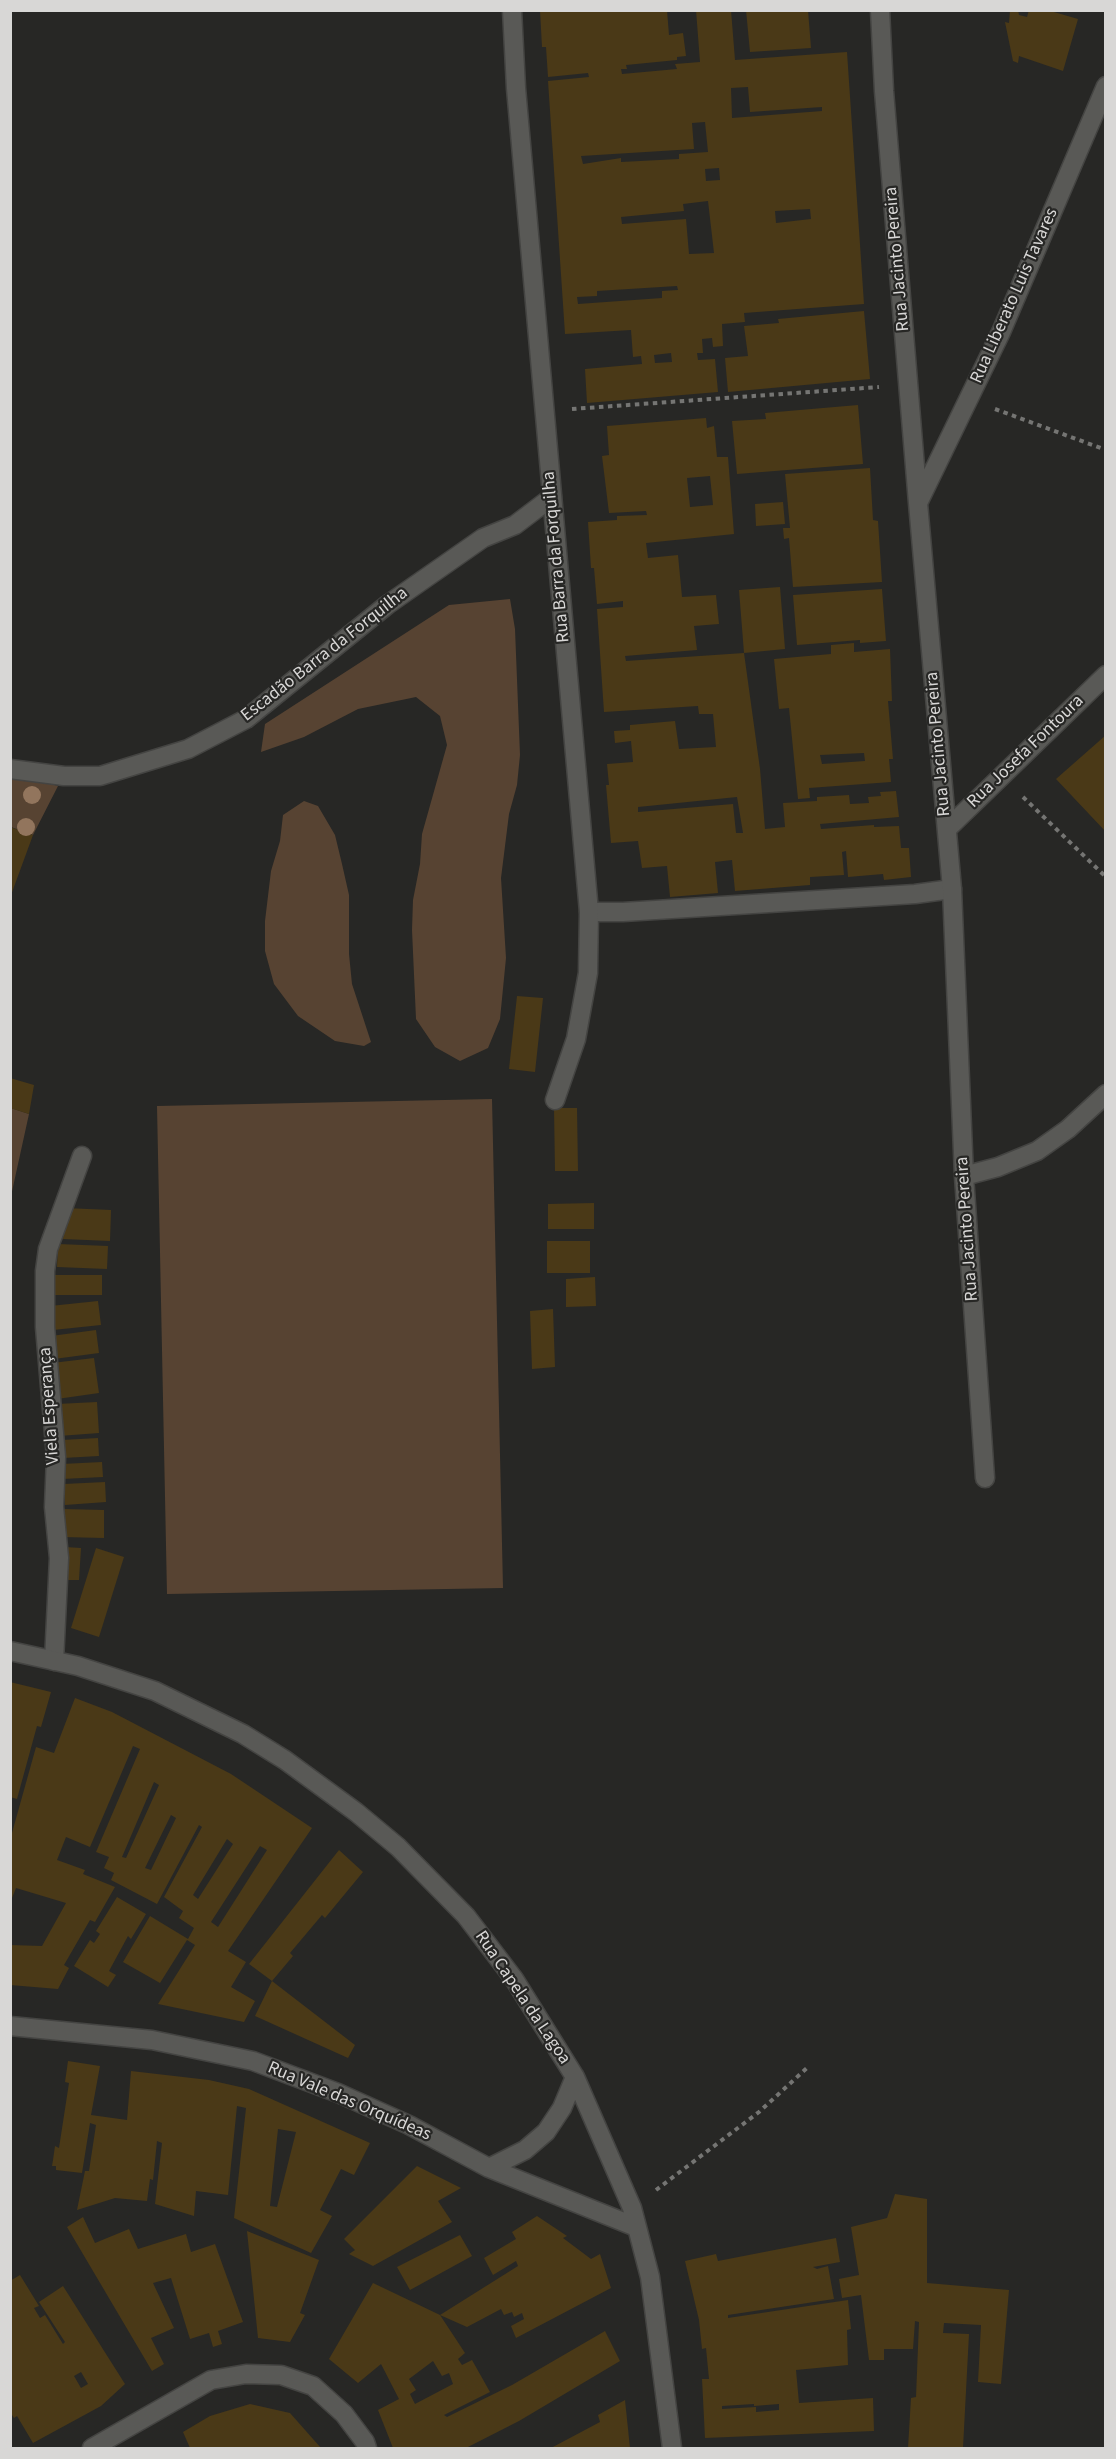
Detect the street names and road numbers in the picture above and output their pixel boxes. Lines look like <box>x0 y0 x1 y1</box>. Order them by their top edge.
street label: Rua Jacinto Pereira <box>881 186 915 332</box>
street label: Rua Liberato Luis Tavares <box>967 205 1063 387</box>
street label: Rua Barra da Forquilha <box>539 470 575 644</box>
street label: Escadão Barra da Forquilha <box>237 583 413 727</box>
street label: Rua Jacinto Pereira <box>922 671 956 817</box>
street label: Rua Josefa Fontoura <box>963 691 1089 813</box>
street label: Rua Jacinto Pereira <box>952 1156 984 1302</box>
street label: Viela Esperança <box>35 1347 65 1465</box>
street label: Rua Capela da Lagoa <box>469 1927 575 2069</box>
street label: Rua Vale das Orquídeas <box>264 2058 434 2146</box>

